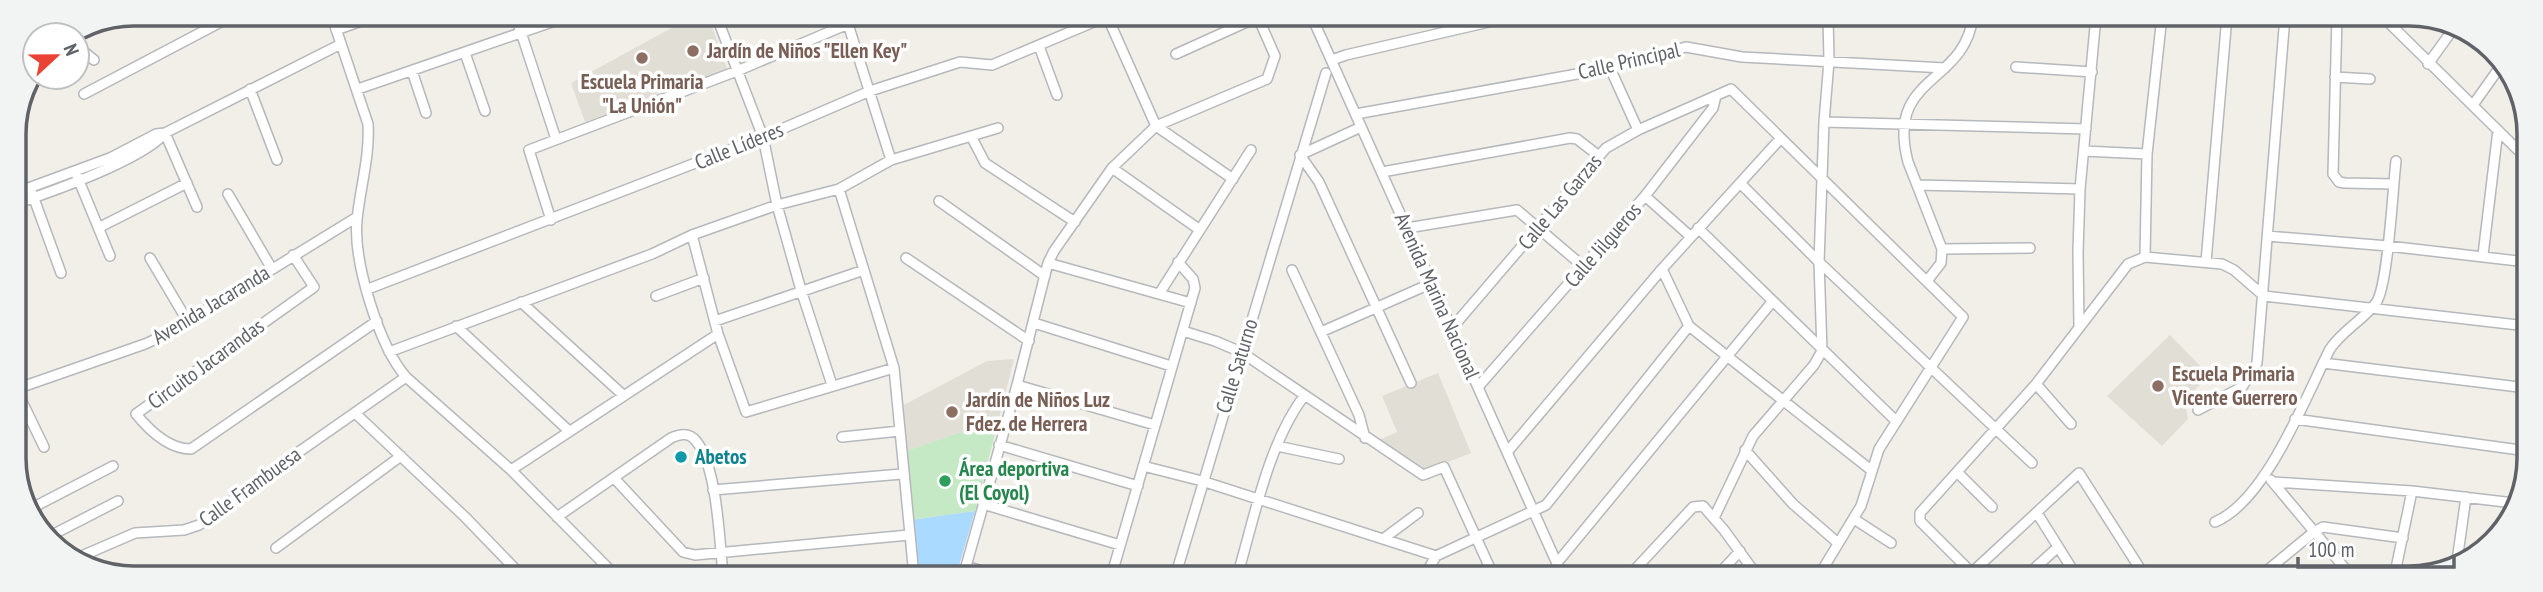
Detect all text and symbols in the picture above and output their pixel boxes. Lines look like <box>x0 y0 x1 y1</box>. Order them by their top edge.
north arrow <box>21 21 91 91</box>
street label: Calle Principal <box>1575 36 1682 85</box>
place label: Jardín de Niños "Ellen Key" <box>706 37 907 64</box>
text: N <box>59 40 85 59</box>
marker: Jardín de Niños "Ellen Key" <box>685 43 701 59</box>
marker: Escuela Primaria "La Unión" <box>634 50 650 66</box>
place label: Escuela Primaria "La Unión" <box>581 68 704 119</box>
street label: Calle Líderes <box>691 116 787 176</box>
street label: Calle Las Garzas <box>1512 148 1607 255</box>
street label: Calle Jilgueros <box>1558 197 1647 293</box>
street label: Avenida Marina Nacional <box>1389 208 1486 383</box>
street label: Avenida Jacaranda <box>147 259 274 350</box>
street label: Circuito Jacarandas <box>142 312 269 415</box>
street label: Calle Saturno <box>1209 316 1264 416</box>
place label: Escuela Primaria Vicente Guerrero <box>2171 360 2298 411</box>
marker: Escuela Primaria Vicente Guerrero <box>2150 378 2166 394</box>
place label: Jardín de Niños Luz Fdez. de Herrera <box>965 386 1110 437</box>
marker: Jardín de Niños Luz Fdez. de Herrera <box>944 404 960 420</box>
street label: Calle Frambuesa <box>193 441 306 533</box>
place label: Abetos <box>694 443 747 470</box>
marker: Abetos <box>673 449 689 465</box>
place label: Área deportiva (El Coyol) <box>958 455 1070 506</box>
marker: Área deportiva (El Coyol) <box>937 473 953 489</box>
scale bar <box>2298 526 2454 570</box>
text: 100 m <box>2308 536 2354 563</box>

